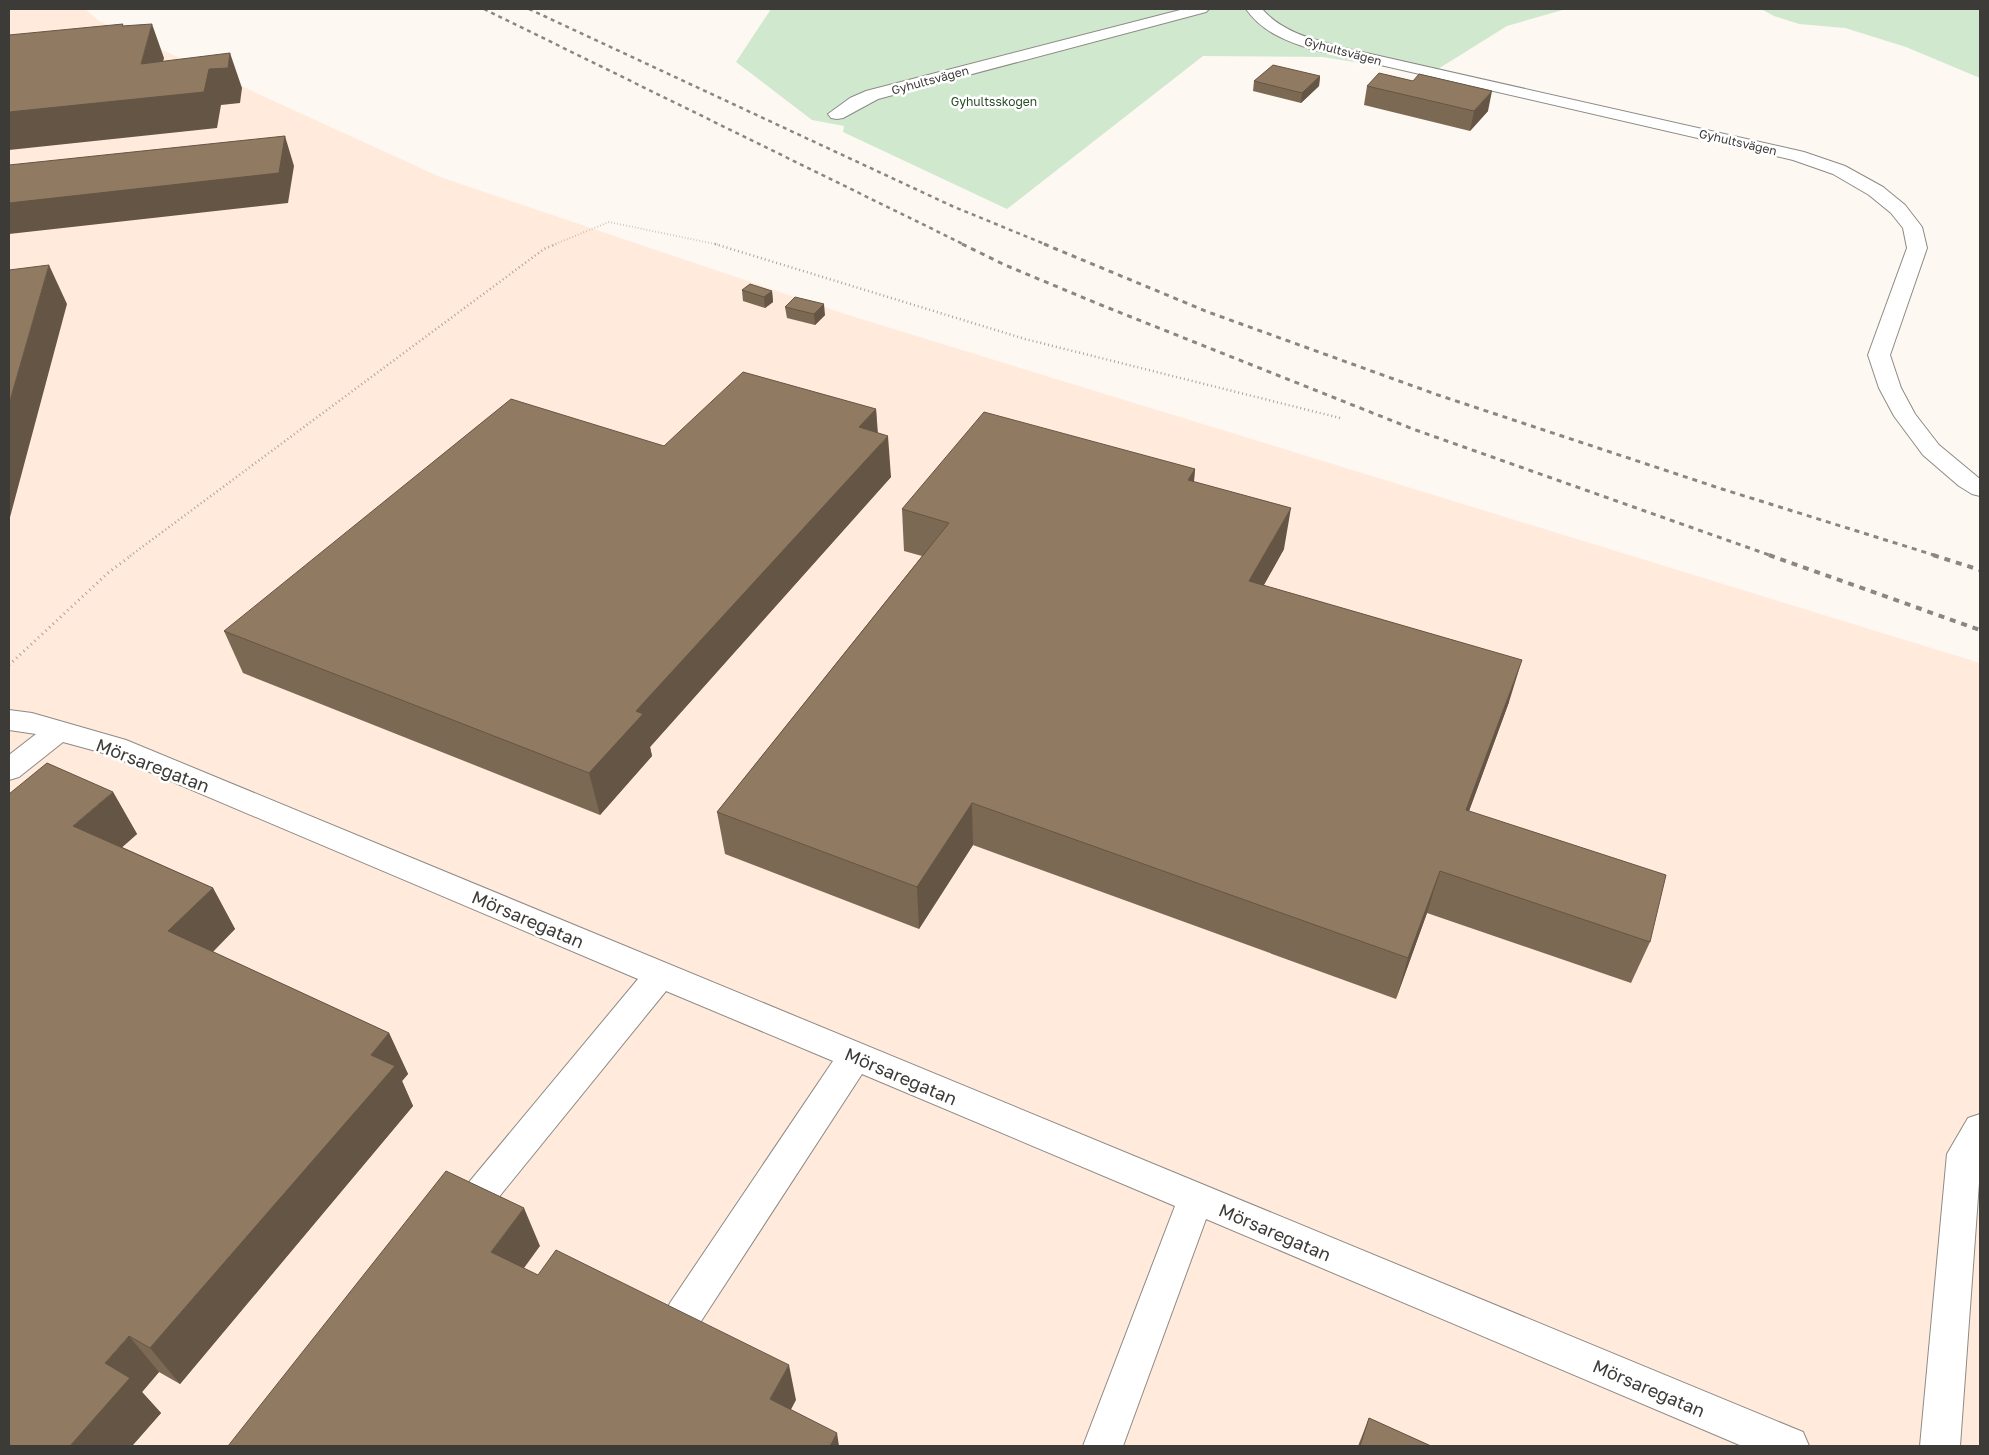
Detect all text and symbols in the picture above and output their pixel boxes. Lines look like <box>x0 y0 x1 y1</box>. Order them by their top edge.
street label: Gyhultsvägen <box>1303 33 1383 69</box>
street label: Gyhultsvägen <box>890 62 970 98</box>
park label: Gyhultsskogen <box>951 94 1037 109</box>
street label: Gyhultsvägen <box>1698 126 1778 158</box>
street label: Mörsaregatan <box>93 733 213 797</box>
street label: Mörsaregatan <box>469 885 587 953</box>
street label: Mörsaregatan <box>842 1042 960 1110</box>
street label: Mörsaregatan <box>1216 1198 1334 1266</box>
street label: Mörsaregatan <box>1590 1354 1708 1422</box>

